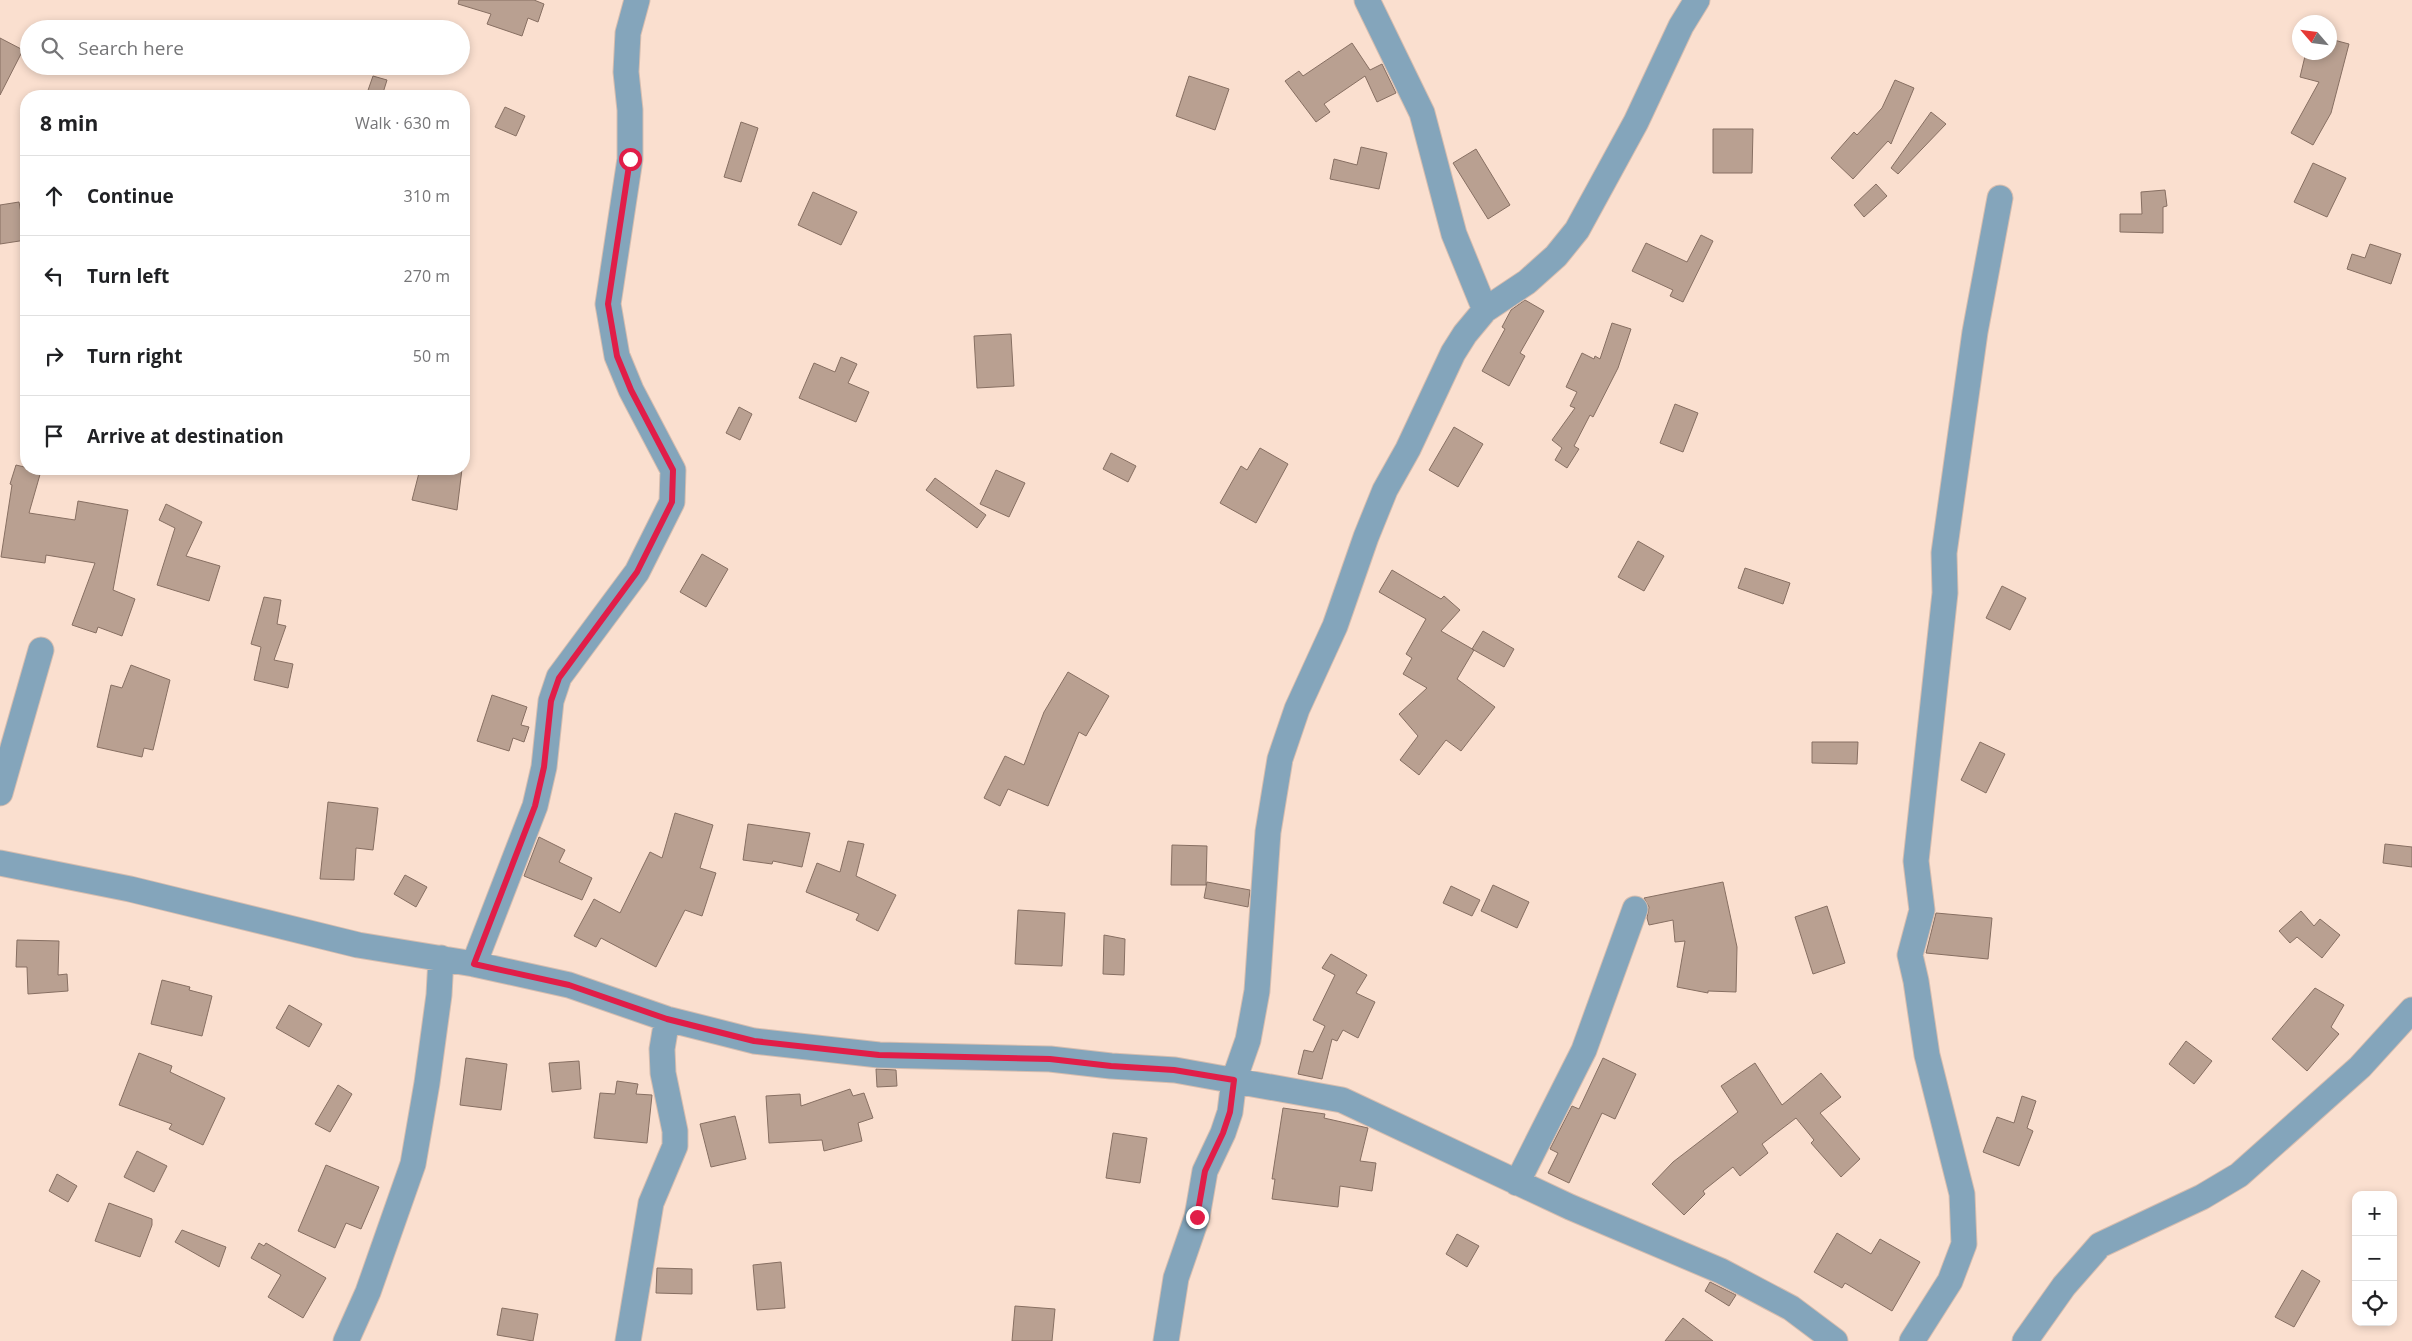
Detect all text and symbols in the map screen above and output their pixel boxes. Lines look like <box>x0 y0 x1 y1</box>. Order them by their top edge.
north arrow <box>2292 15 2337 60</box>
search box <box>20 20 470 75</box>
icon: search <box>38 34 66 62</box>
text: Search here <box>78 35 184 61</box>
text: 8 min <box>40 109 98 137</box>
text: Walk · 630 m <box>355 112 450 134</box>
route start <box>619 148 642 171</box>
icon: ahead <box>40 182 68 210</box>
text: Continue <box>87 183 174 209</box>
text: 310 m <box>404 185 450 207</box>
icon: left <box>40 262 68 290</box>
text: Turn left <box>87 263 169 289</box>
text: 270 m <box>404 265 450 287</box>
icon: right <box>40 342 68 370</box>
text: Turn right <box>87 343 182 369</box>
text: 50 m <box>413 345 450 367</box>
icon: arrive <box>40 422 68 450</box>
text: Arrive at destination <box>87 423 284 449</box>
map controls <box>2352 1191 2397 1326</box>
button: + <box>2352 1191 2397 1236</box>
route end <box>1186 1206 1209 1229</box>
button: − <box>2352 1236 2397 1281</box>
button: locate <box>2352 1281 2397 1326</box>

